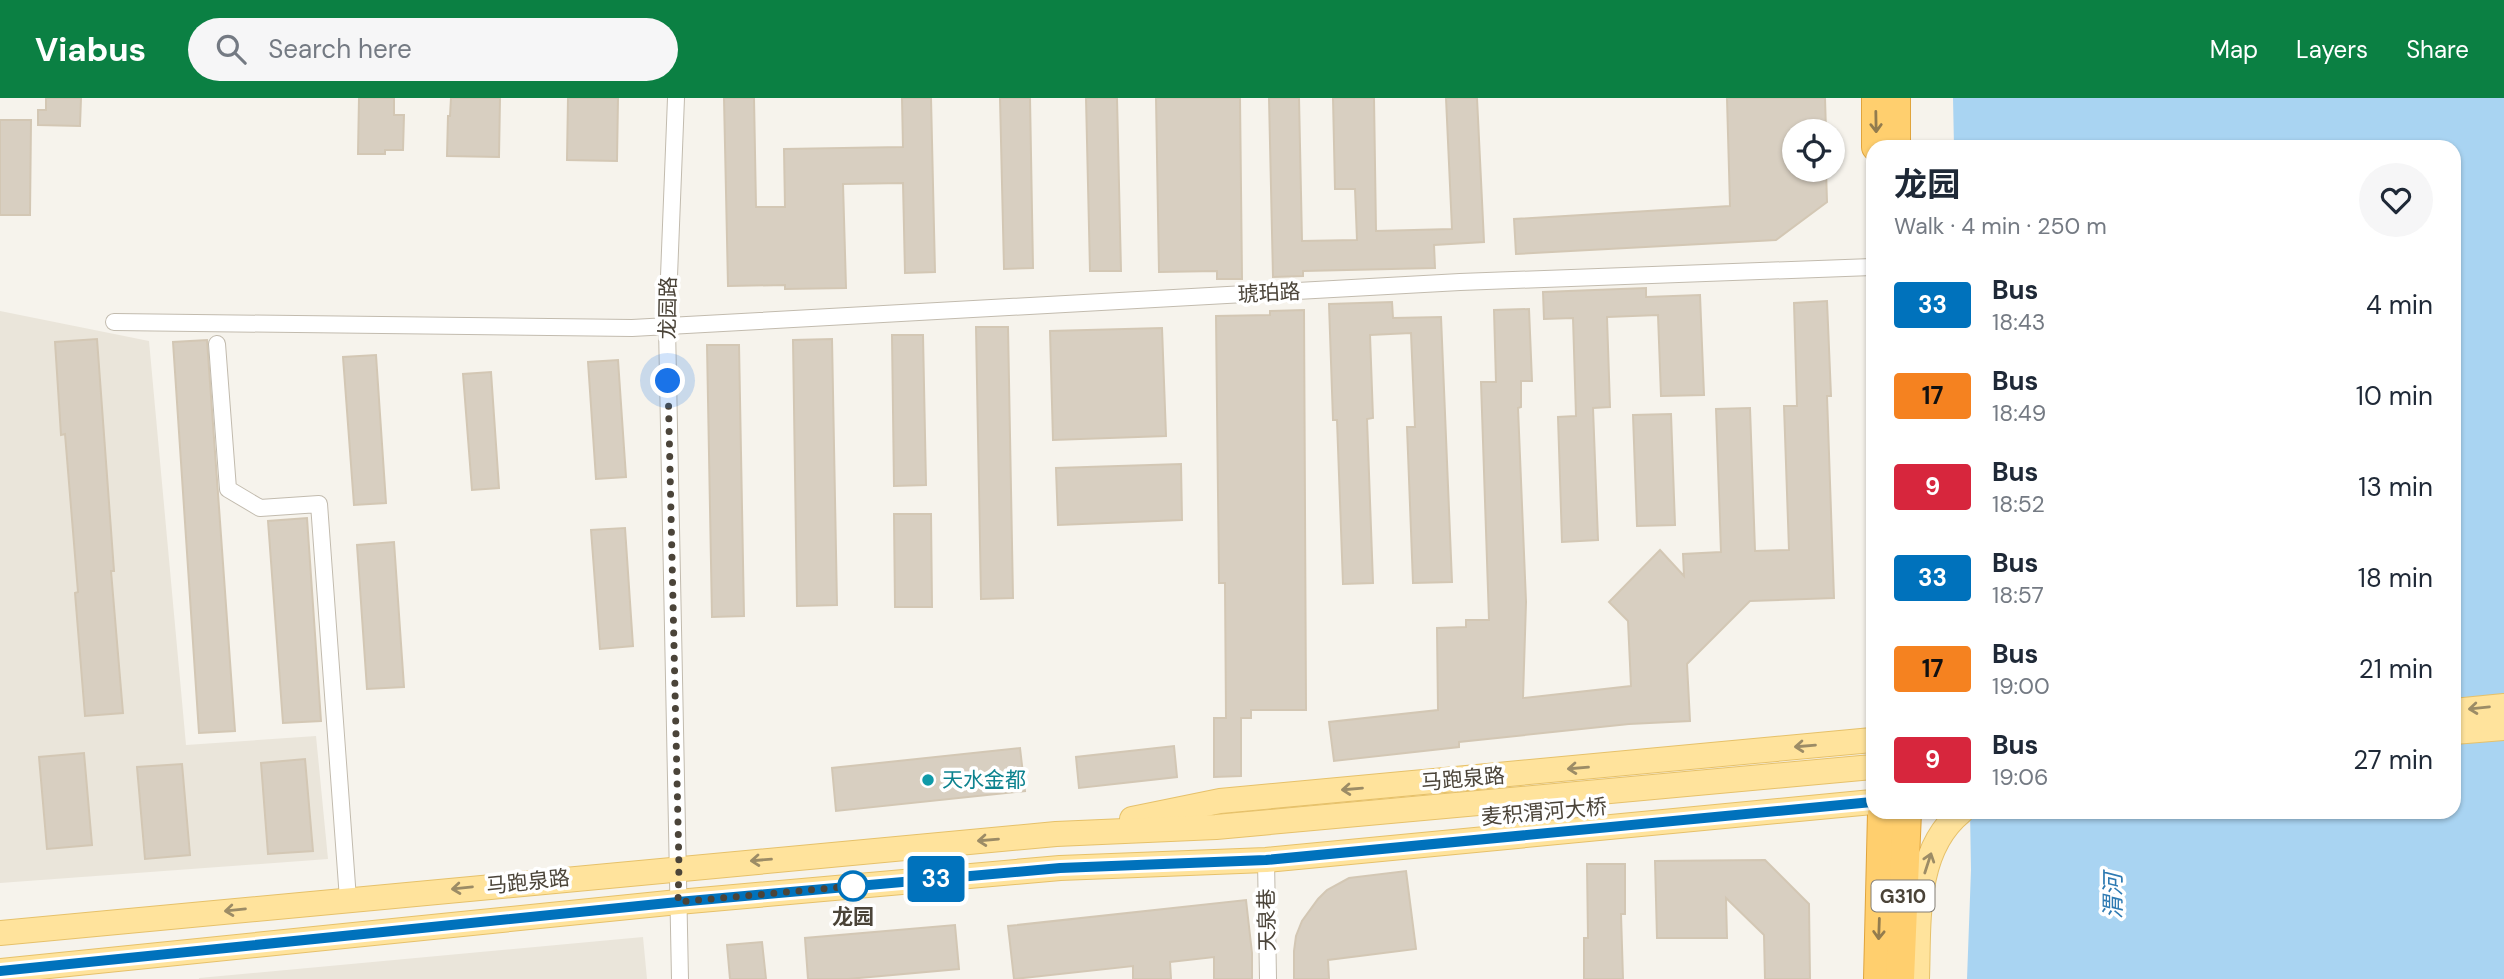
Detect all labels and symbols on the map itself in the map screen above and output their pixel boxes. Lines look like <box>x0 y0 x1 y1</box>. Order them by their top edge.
one-way arrow <box>1869 111 1883 134</box>
street label: 龙园路 <box>653 276 683 340</box>
street label: 琥珀路 <box>1237 277 1301 309</box>
your location <box>650 363 685 398</box>
one-way arrow <box>2468 702 2491 715</box>
one-way arrow <box>1794 740 1816 753</box>
street label: 马跑泉路 <box>1420 761 1506 797</box>
one-way arrow <box>1567 762 1590 775</box>
place label: 天水金都 <box>942 766 1026 794</box>
marker: 天水金都 <box>920 772 936 788</box>
one-way arrow <box>1341 783 1363 796</box>
street label: 麦积渭河大桥 <box>1480 793 1608 831</box>
one-way arrow <box>977 834 1000 847</box>
one-way arrow <box>1923 852 1936 874</box>
one-way arrow <box>751 854 773 867</box>
line badge: 33 <box>904 856 968 902</box>
street label: 马跑泉路 <box>485 864 571 900</box>
water label: 渭河 <box>2098 869 2128 919</box>
marker: 龙园 <box>838 871 868 901</box>
road number: G310 <box>1871 880 1934 912</box>
one-way arrow <box>451 882 474 895</box>
street label: 天泉巷 <box>1252 888 1282 952</box>
place label: 龙园 <box>832 903 874 931</box>
one-way arrow <box>225 904 247 917</box>
one-way arrow <box>1872 917 1886 940</box>

